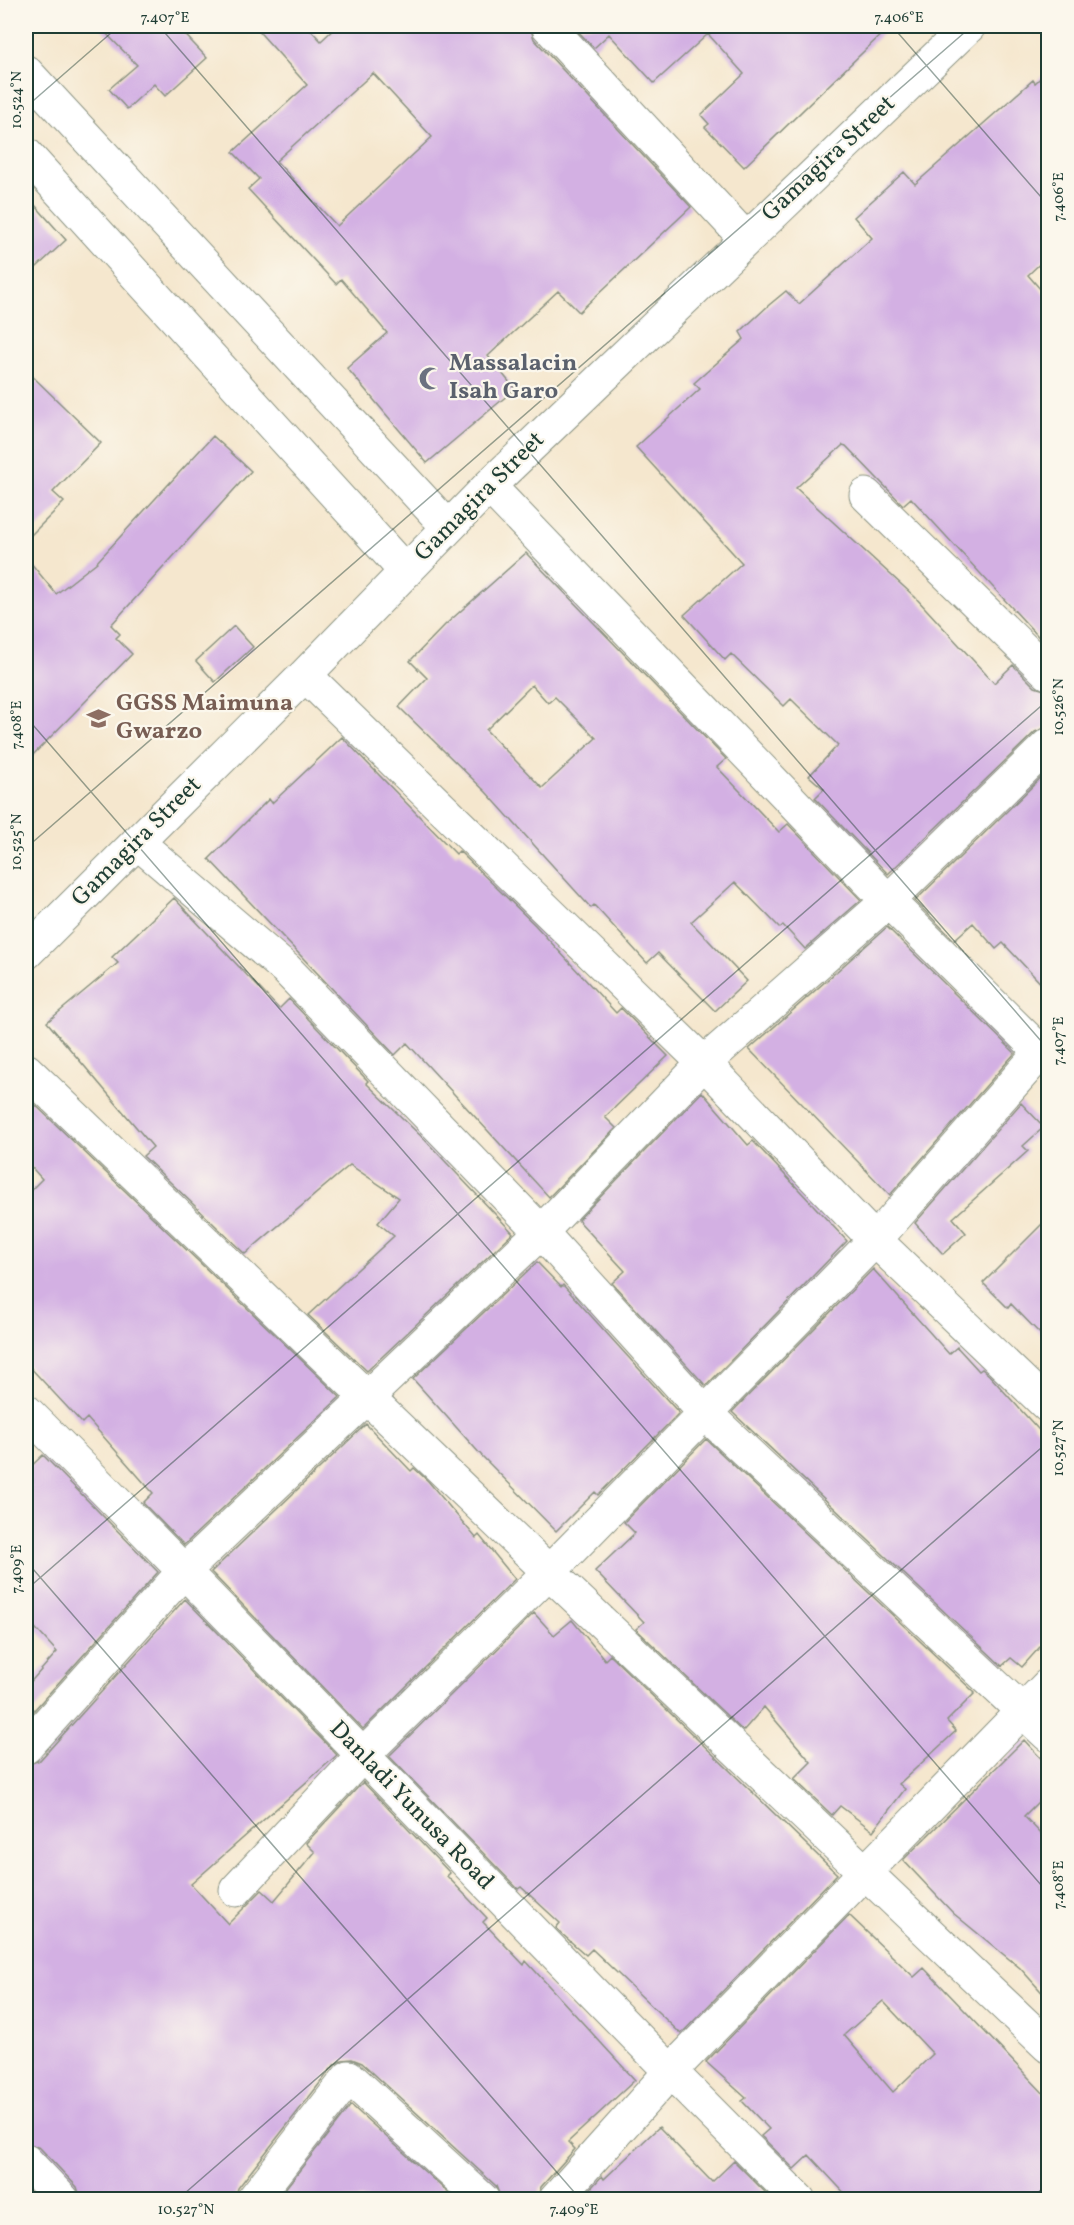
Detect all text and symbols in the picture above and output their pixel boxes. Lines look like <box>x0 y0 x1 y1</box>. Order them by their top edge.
text: 7.407°E <box>141 8 189 29</box>
text: 7.406°E <box>874 8 924 29</box>
text: 10.524°N <box>7 71 28 129</box>
street label: Gamagira Street <box>755 88 903 230</box>
text: 7.406°E <box>1049 172 1070 222</box>
place label: Massalacin Isah Garo <box>449 347 577 409</box>
mosque icon: Massalacin Isah Garo <box>418 365 444 391</box>
street label: Gamagira Street <box>407 424 553 570</box>
text: 10.526°N <box>1049 678 1070 736</box>
place label: GGSS Maimuna Gwarzo <box>116 687 293 749</box>
text: 7.408°E <box>7 700 28 750</box>
school or university icon: GGSS Maimuna Gwarzo <box>85 705 111 731</box>
street label: Gamagira Street <box>64 769 210 915</box>
text: 10.525°N <box>7 813 28 871</box>
text: 7.407°E <box>1049 1017 1070 1065</box>
text: 10.527°N <box>1049 1420 1070 1477</box>
text: 7.409°E <box>7 1544 28 1594</box>
street label: Danladi Yunusa Road <box>321 1714 501 1898</box>
text: 7.408°E <box>1049 1860 1070 1910</box>
text: 10.527°N <box>158 2200 215 2221</box>
text: 7.409°E <box>549 2200 599 2221</box>

